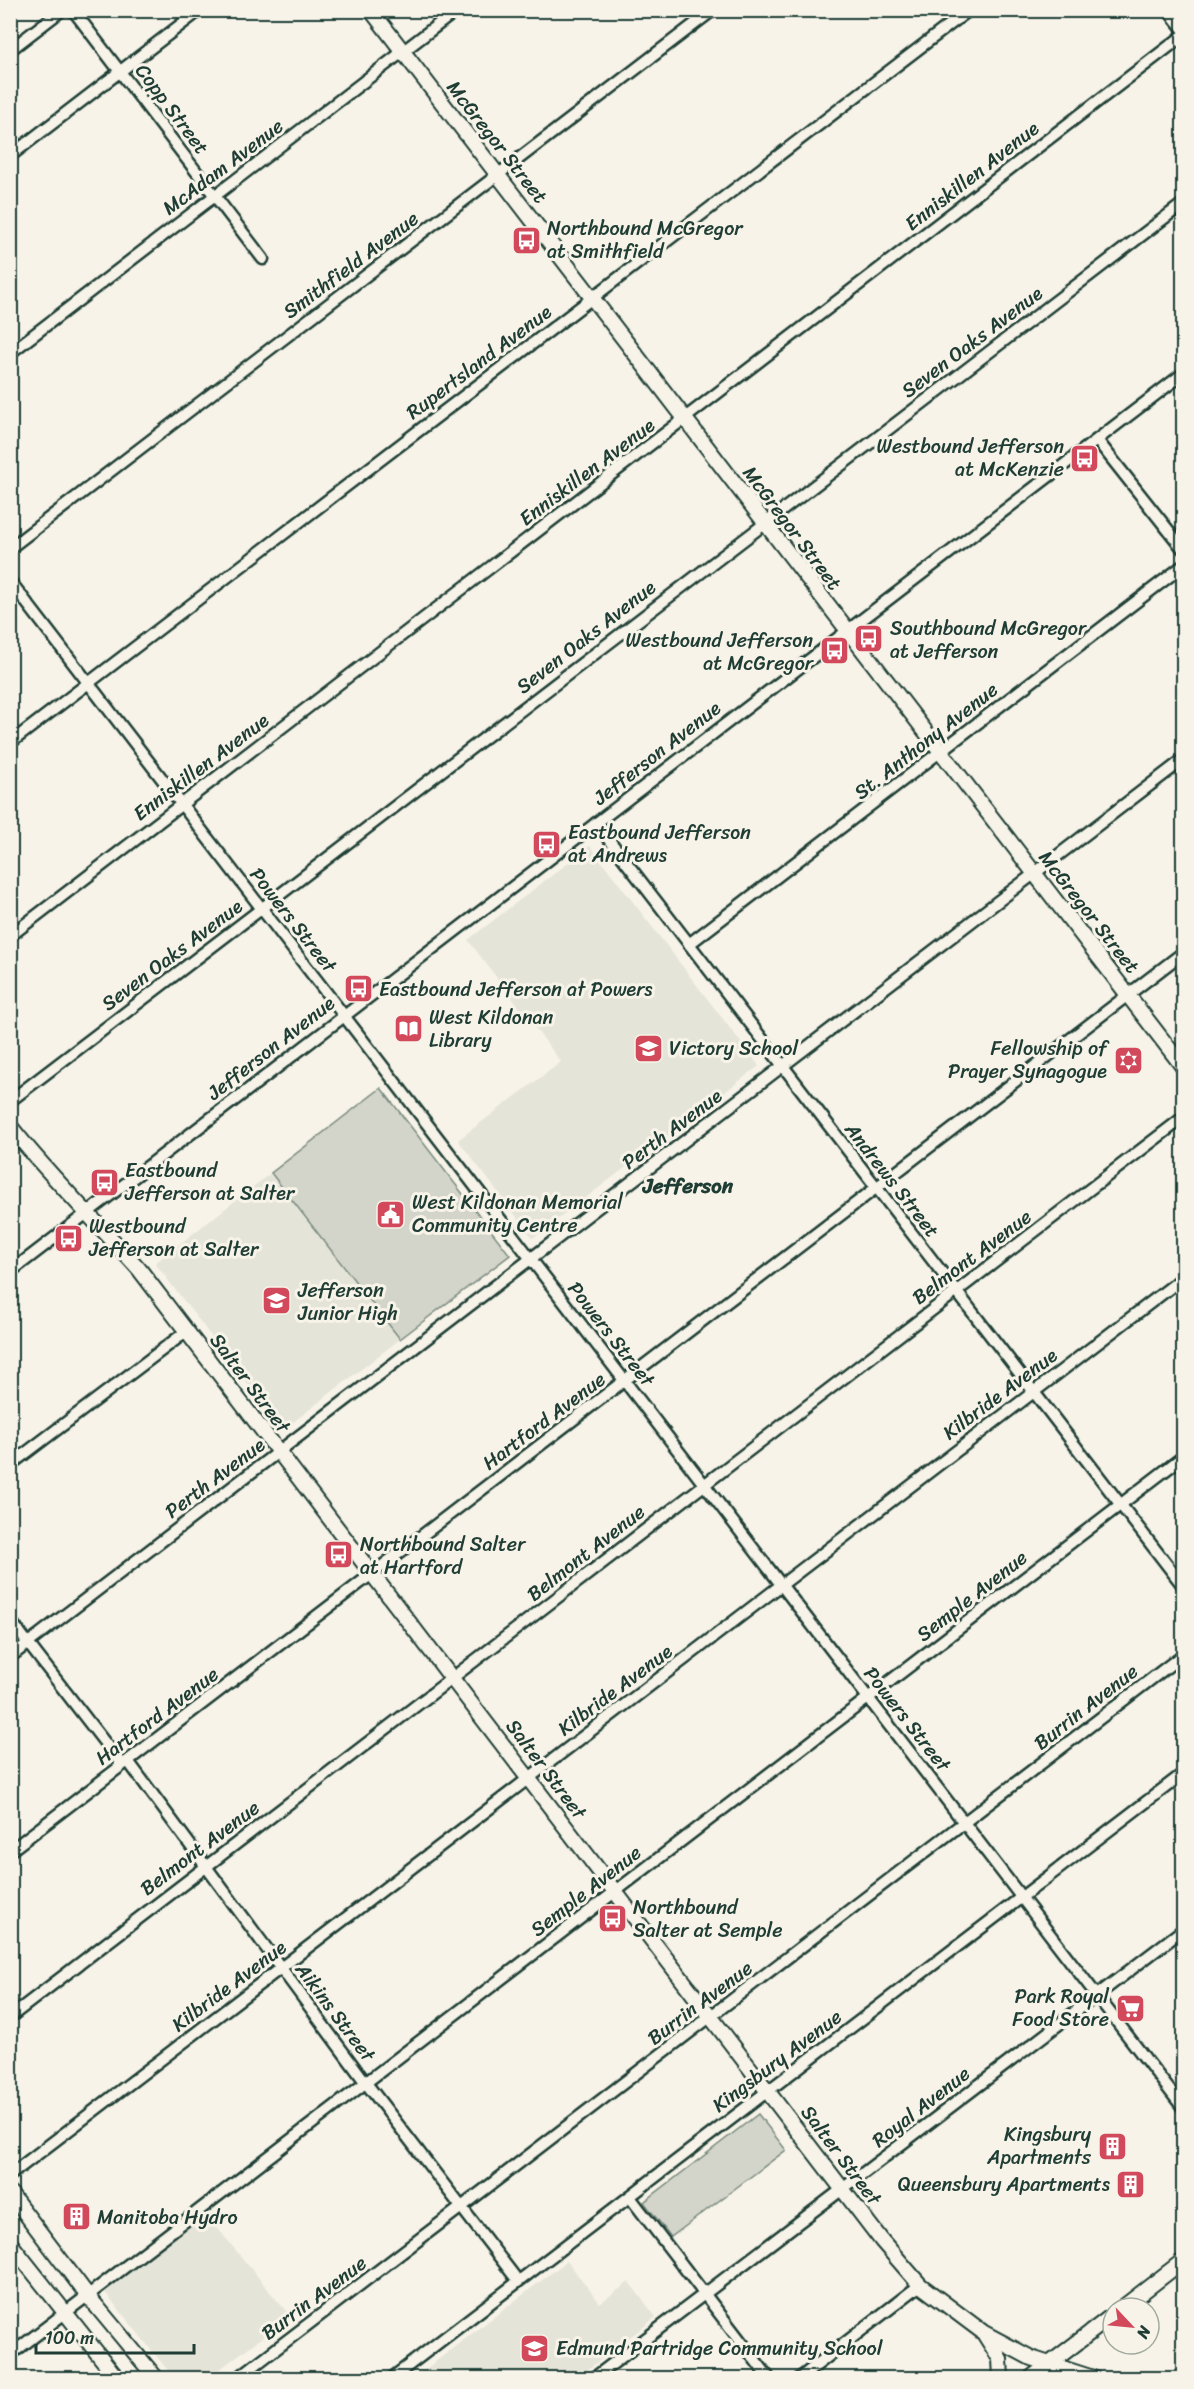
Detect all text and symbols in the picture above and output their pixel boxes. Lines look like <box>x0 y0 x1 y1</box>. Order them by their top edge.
street label: Copp Street <box>126 56 218 162</box>
street label: McGregor Street <box>437 72 557 212</box>
street label: McAdam Avenue <box>155 109 291 225</box>
street label: Enniskillen Avenue <box>897 112 1047 240</box>
street label: Smithfield Avenue <box>275 202 427 328</box>
place label: Northbound McGregor at Smithfield <box>547 211 744 269</box>
bus stop icon: Northbound McGregor at Smithfield <box>510 224 542 256</box>
street label: Seven Oaks Avenue <box>893 277 1051 407</box>
street label: Rupertsland Avenue <box>398 295 560 429</box>
street label: Enniskillen Avenue <box>511 409 663 535</box>
place label: Westbound Jefferson at McKenzie <box>877 429 1064 487</box>
bus stop icon: Westbound Jefferson at McKenzie <box>1069 442 1101 474</box>
street label: McGregor Street <box>733 458 851 598</box>
street label: Seven Oaks Avenue <box>508 571 664 703</box>
place label: Southbound McGregor at Jefferson <box>890 611 1087 669</box>
place label: Westbound Jefferson at McGregor <box>626 623 815 681</box>
bus stop icon: Southbound McGregor at Jefferson <box>853 623 885 655</box>
bus stop icon: Westbound Jefferson at McGregor <box>818 635 850 667</box>
street label: St. Anthony Avenue <box>846 673 1006 809</box>
street label: Jefferson Avenue <box>584 691 729 815</box>
street label: Enniskillen Avenue <box>125 704 277 830</box>
place label: Eastbound Jefferson at Andrews <box>568 815 751 873</box>
bus stop icon: Eastbound Jefferson at Andrews <box>531 828 563 860</box>
street label: McGregor Street <box>1029 842 1149 982</box>
street label: Powers Street <box>240 860 346 981</box>
street label: Seven Oaks Avenue <box>93 890 251 1020</box>
place label: Eastbound Jefferson at Powers <box>379 972 653 1007</box>
bus stop icon: Eastbound Jefferson at Powers <box>342 973 374 1005</box>
street label: Jefferson Avenue <box>198 986 343 1110</box>
place label: West Kildonan Library <box>429 1000 553 1058</box>
library icon: West Kildonan Library <box>392 1012 424 1044</box>
place label: Victory School <box>669 1031 799 1066</box>
place label: Fellowship of Prayer Synagogue <box>948 1031 1110 1089</box>
school or university icon: Victory School <box>632 1032 664 1064</box>
synagogue icon: Fellowship of Prayer Synagogue <box>1112 1044 1144 1076</box>
street label: Perth Avenue <box>614 1079 730 1179</box>
street label: Andrews Street <box>835 1114 949 1246</box>
place label: Eastbound Jefferson at Salter <box>124 1153 296 1211</box>
bus stop icon: Eastbound Jefferson at Salter <box>88 1166 120 1198</box>
district label: Jefferson <box>642 1167 734 1205</box>
place label: West Kildonan Memorial Community Centre <box>412 1185 623 1243</box>
public building icon: West Kildonan Memorial Community Centre <box>375 1198 407 1230</box>
street label: Belmont Avenue <box>904 1200 1040 1314</box>
place label: Westbound Jefferson at Salter <box>88 1209 260 1267</box>
bus stop icon: Westbound Jefferson at Salter <box>52 1222 84 1254</box>
place label: Jefferson Junior High <box>297 1273 398 1331</box>
street label: Powers Street <box>558 1274 664 1395</box>
school or university icon: Jefferson Junior High <box>261 1285 293 1317</box>
street label: Salter Street <box>200 1325 300 1441</box>
street label: Kilbride Avenue <box>935 1339 1066 1449</box>
street label: Hartford Avenue <box>474 1363 614 1479</box>
street label: Perth Avenue <box>157 1428 273 1528</box>
street label: Belmont Avenue <box>519 1495 653 1611</box>
place label: Northbound Salter at Hartford <box>360 1527 526 1585</box>
bus stop icon: Northbound Salter at Hartford <box>323 1539 355 1571</box>
street label: Semple Avenue <box>909 1541 1035 1651</box>
street label: Kilbride Avenue <box>550 1635 681 1745</box>
street label: Burrin Avenue <box>1026 1655 1146 1759</box>
street label: Hartford Avenue <box>87 1658 227 1774</box>
street label: Powers Street <box>854 1659 960 1780</box>
street label: Salter Street <box>496 1711 596 1827</box>
street label: Belmont Avenue <box>132 1791 268 1905</box>
street label: Semple Avenue <box>523 1836 649 1946</box>
place label: Northbound Salter at Semple <box>633 1890 782 1948</box>
bus stop icon: Northbound Salter at Semple <box>596 1903 628 1935</box>
street label: Kilbride Avenue <box>164 1931 295 2041</box>
street label: Burrin Avenue <box>639 1951 761 2055</box>
street label: Aikins Street <box>285 1954 385 2070</box>
place label: Park Royal Food Store <box>1012 1979 1110 2037</box>
supermarket icon: Park Royal Food Store <box>1114 1992 1146 2024</box>
street label: Kingsbury Avenue <box>704 2000 850 2122</box>
street label: Royal Avenue <box>864 2057 978 2157</box>
street label: Salter Street <box>791 2097 891 2213</box>
place label: Kingsbury Apartments <box>986 2117 1092 2175</box>
building icon: Kingsbury Apartments <box>1096 2130 1128 2162</box>
place label: Queensbury Apartments <box>898 2167 1111 2202</box>
building icon: Queensbury Apartments <box>1115 2168 1147 2200</box>
place label: Manitoba Hydro <box>97 2200 238 2235</box>
building icon: Manitoba Hydro <box>60 2201 92 2233</box>
street label: Burrin Avenue <box>253 2246 375 2350</box>
north arrow <box>1101 2296 1161 2356</box>
scale bar <box>36 2317 194 2355</box>
text: N <box>1128 2320 1160 2345</box>
text: 100 m <box>45 2322 94 2354</box>
place label: Edmund Partridge Community School <box>556 2331 884 2366</box>
school or university icon: Edmund Partridge Community School <box>519 2332 551 2364</box>

